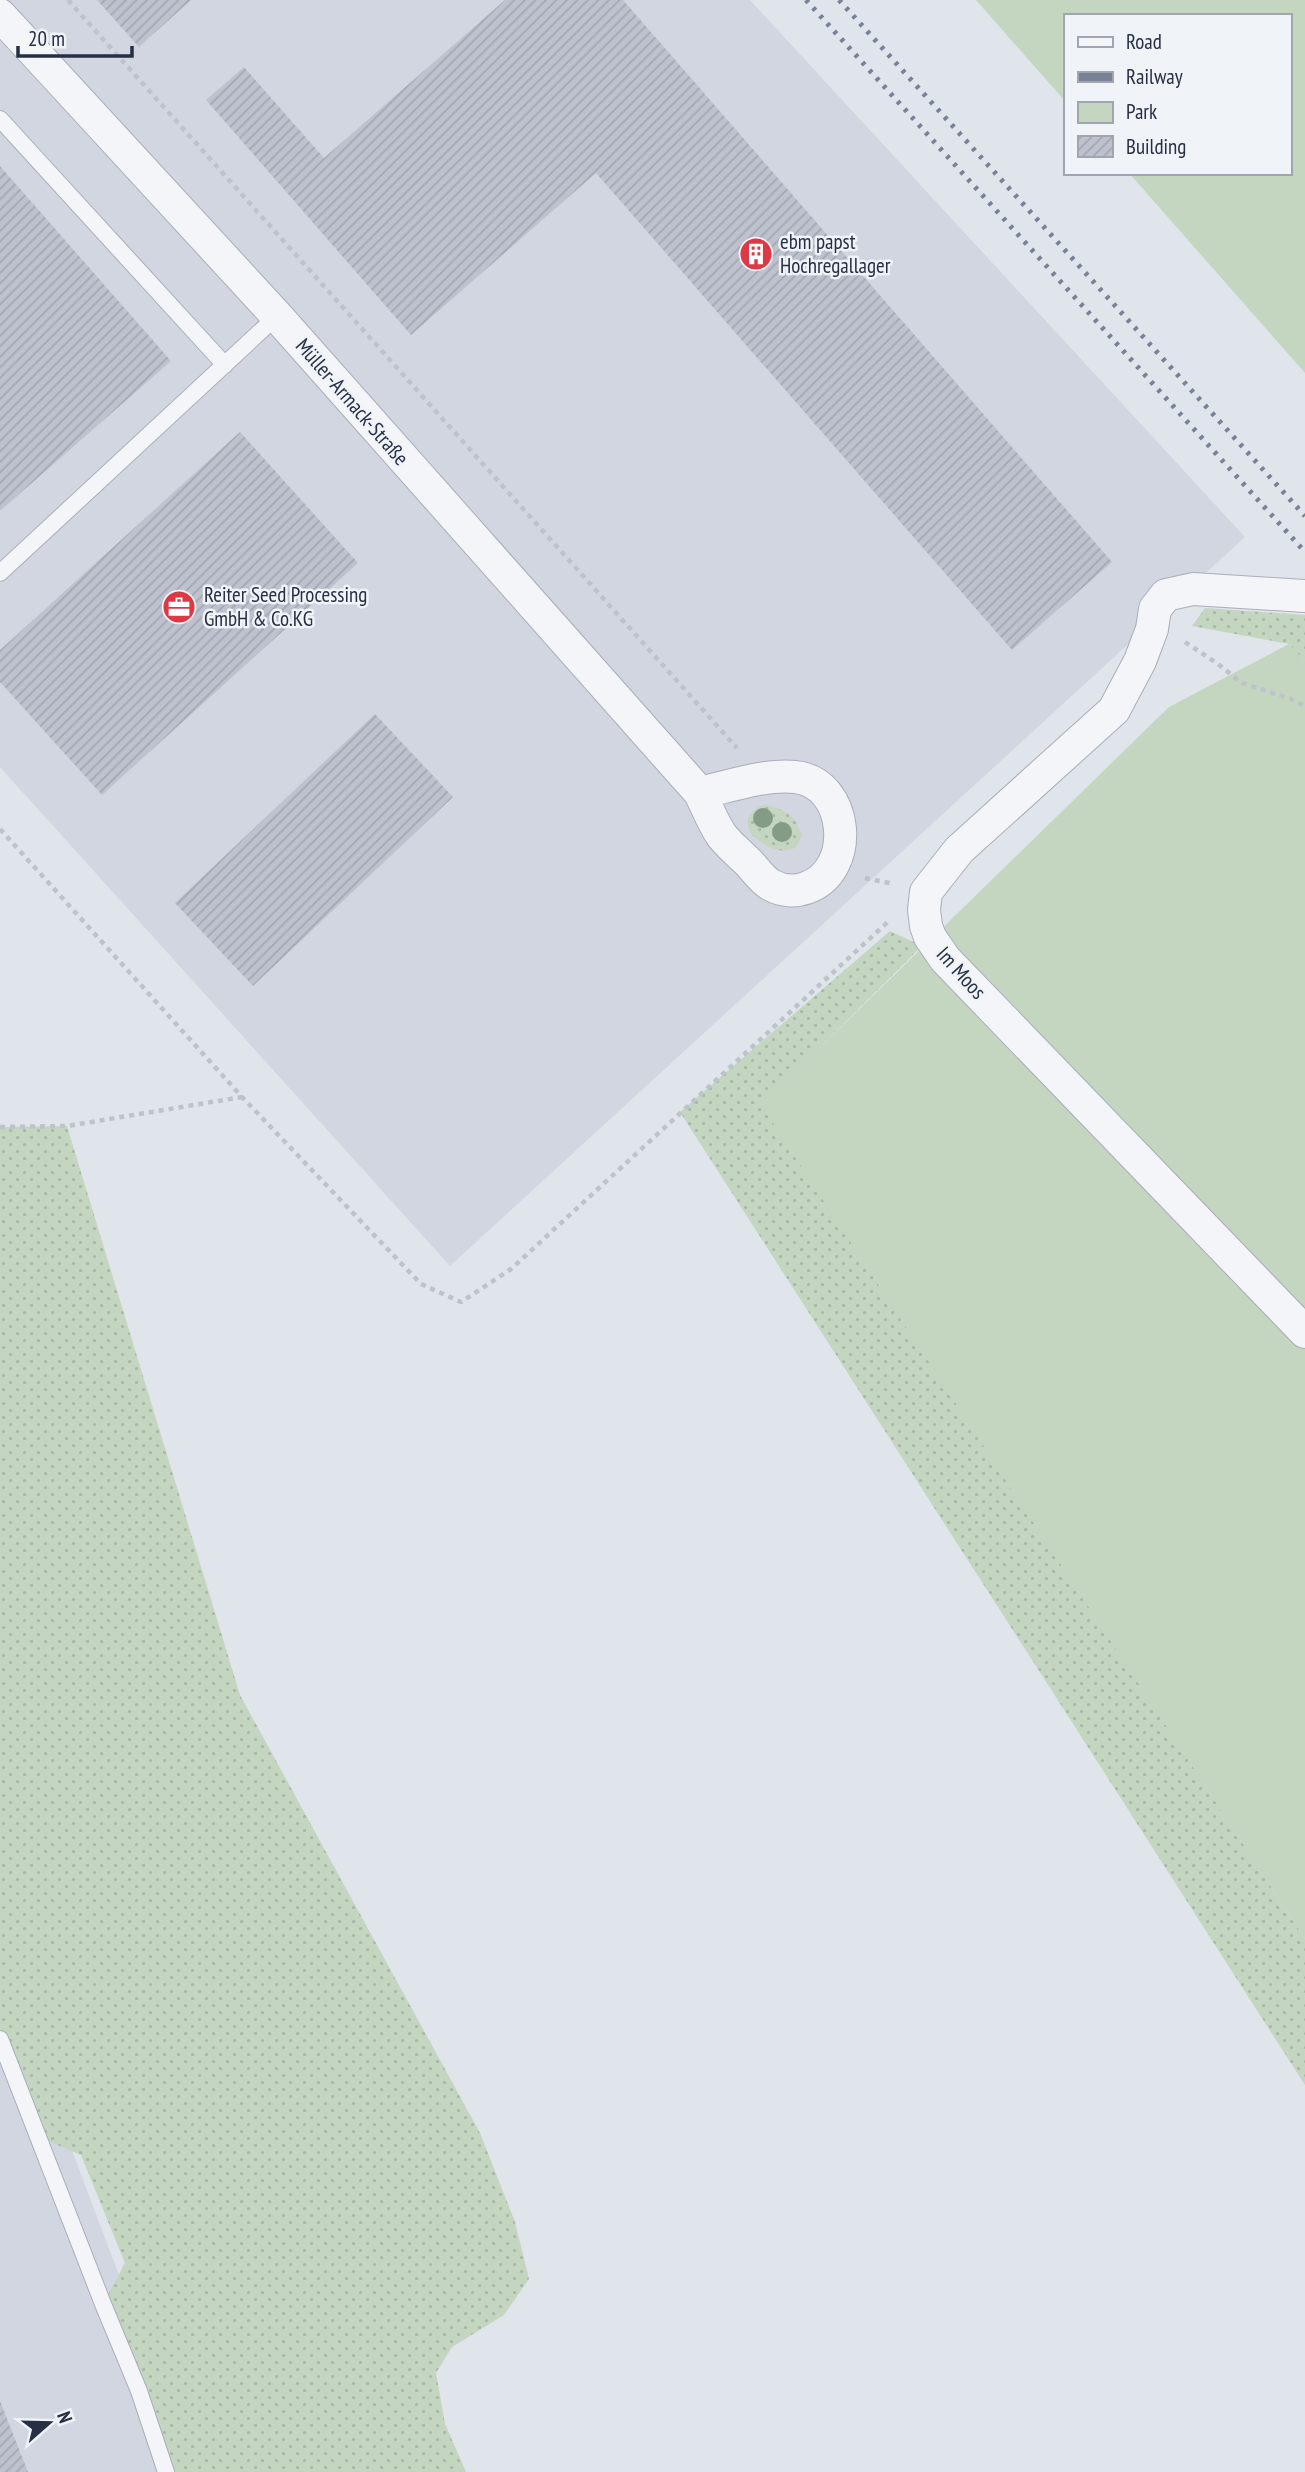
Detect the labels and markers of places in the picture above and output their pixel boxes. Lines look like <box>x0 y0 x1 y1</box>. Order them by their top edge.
place label: ebm papst Hochregallager <box>780 228 891 279</box>
building icon: ebm papst Hochregallager <box>737 235 775 273</box>
place label: Reiter Seed Processing GmbH & Co.KG <box>204 581 367 632</box>
office icon: Reiter Seed Processing GmbH & Co.KG <box>160 588 198 626</box>

